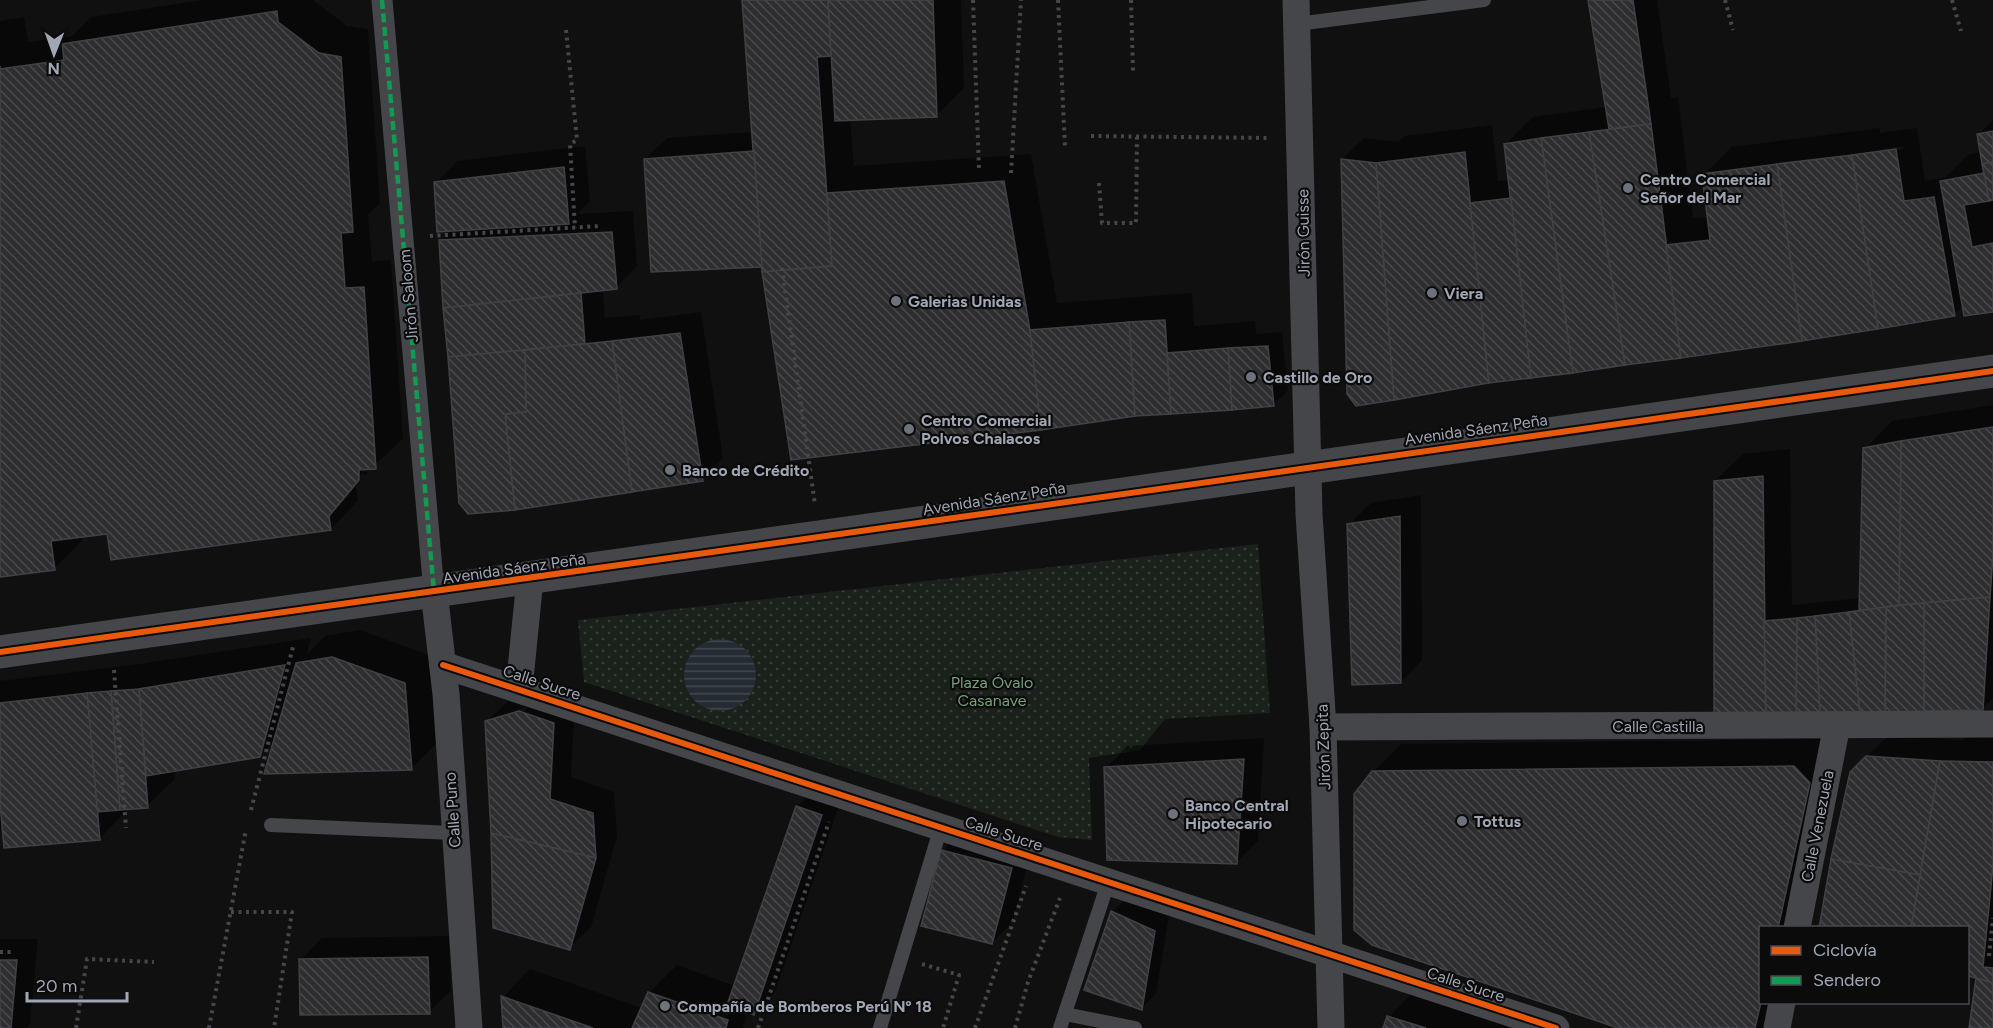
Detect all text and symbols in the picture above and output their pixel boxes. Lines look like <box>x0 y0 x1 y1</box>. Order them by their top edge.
north arrow <box>24 24 84 84</box>
text: N <box>47 59 60 78</box>
place label: Centro Comercial Señor del Mar <box>1640 170 1770 207</box>
marker: Centro Comercial Señor del Mar <box>1621 181 1635 195</box>
street label: Jirón Guisse <box>1293 189 1314 277</box>
street label: Jirón Saloom <box>395 249 422 343</box>
place label: Viera <box>1444 284 1483 303</box>
marker: Viera <box>1425 286 1439 300</box>
place label: Galerias Unidas <box>908 292 1022 311</box>
marker: Galerias Unidas <box>889 294 903 308</box>
place label: Castillo de Oro <box>1263 368 1372 387</box>
marker: Castillo de Oro <box>1244 370 1258 384</box>
street label: Avenida Sáenz Peña <box>1403 410 1549 449</box>
place label: Centro Comercial Polvos Chalacos <box>921 411 1051 448</box>
marker: Centro Comercial Polvos Chalacos <box>902 422 916 436</box>
place label: Banco de Crédito <box>682 461 809 480</box>
marker: Banco de Crédito <box>663 463 677 477</box>
street label: Avenida Sáenz Peña <box>921 478 1067 519</box>
street label: Avenida Sáenz Peña <box>441 549 587 588</box>
street label: Calle Sucre <box>500 661 584 704</box>
park label: Plaza Óvalo Casanave <box>951 673 1033 710</box>
street label: Jirón Zepita <box>1313 704 1334 790</box>
street label: Calle Castilla <box>1612 717 1704 736</box>
street label: Calle Venezuela <box>1797 769 1838 884</box>
street label: Calle Puno <box>440 772 465 848</box>
place label: Banco Central Hipotecario <box>1185 796 1289 833</box>
marker: Banco Central Hipotecario <box>1166 807 1180 821</box>
street label: Calle Sucre <box>962 812 1046 855</box>
place label: Tottus <box>1474 812 1522 831</box>
marker: Tottus <box>1455 814 1469 828</box>
legend <box>1759 926 1969 1004</box>
text: Ciclovía <box>1813 939 1877 961</box>
street label: Calle Sucre <box>1424 963 1508 1006</box>
scale bar <box>27 965 128 1003</box>
text: Sendero <box>1813 969 1881 991</box>
text: 20 m <box>36 975 77 997</box>
place label: Compañía de Bomberos Perú Nº 18 <box>677 997 932 1016</box>
marker: Compañía de Bomberos Perú Nº 18 <box>658 999 672 1013</box>

